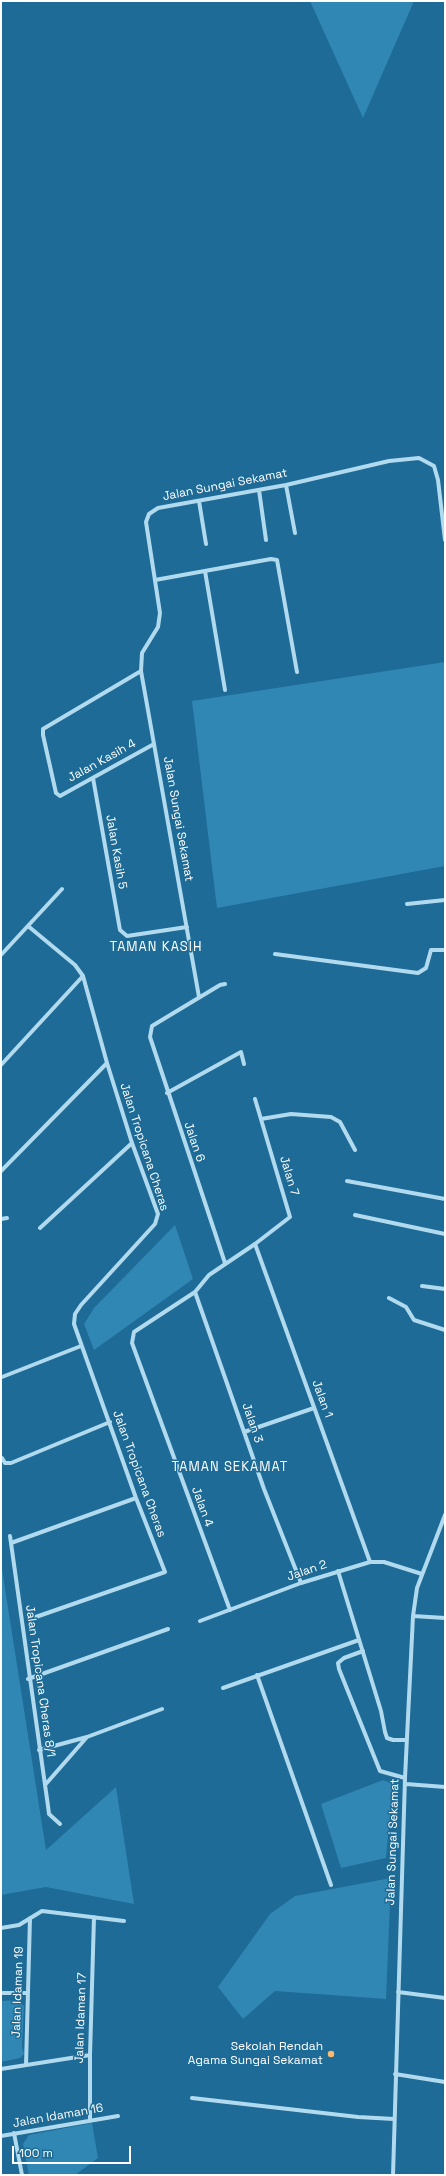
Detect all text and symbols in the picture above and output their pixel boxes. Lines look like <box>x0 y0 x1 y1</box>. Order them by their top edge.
street label: Jalan Sungai Sekamat <box>161 466 289 504</box>
street label: Jalan Kasih 4 <box>66 736 138 786</box>
street label: Jalan Sungai Sekamat <box>160 755 196 883</box>
street label: Jalan Kasih 5 <box>102 814 130 890</box>
district label: TAMAN KASIH <box>109 939 203 955</box>
street label: Jalan Tropicana Cheras <box>117 1081 171 1213</box>
street label: Jalan 6 <box>180 1120 208 1164</box>
street label: Jalan 7 <box>276 1154 302 1198</box>
street label: Jalan 1 <box>309 1378 335 1420</box>
street label: Jalan 3 <box>238 1401 266 1445</box>
street label: Jalan Tropicana Cheras <box>109 1409 169 1539</box>
district label: TAMAN SEKAMAT <box>172 1459 288 1475</box>
street label: Jalan 4 <box>188 1485 216 1529</box>
street label: Jalan 2 <box>285 1557 329 1585</box>
street label: Jalan Tropicana Cheras 8/1 <box>22 1604 58 1758</box>
street label: Jalan Sungai Sekamat <box>384 1778 402 1906</box>
street label: Jalan Idaman 19 <box>9 1946 27 2038</box>
street label: Jalan Idaman 17 <box>72 1972 90 2064</box>
place label: Sekolah Rendah Agama Sungai Sekamat <box>188 2040 323 2068</box>
marker: Sekolah Rendah Agama Sungai Sekamat <box>326 2049 336 2059</box>
street label: Jalan Idaman 16 <box>12 2101 104 2131</box>
scale bar <box>14 2138 133 2164</box>
text: 100 m <box>19 2145 53 2161</box>

